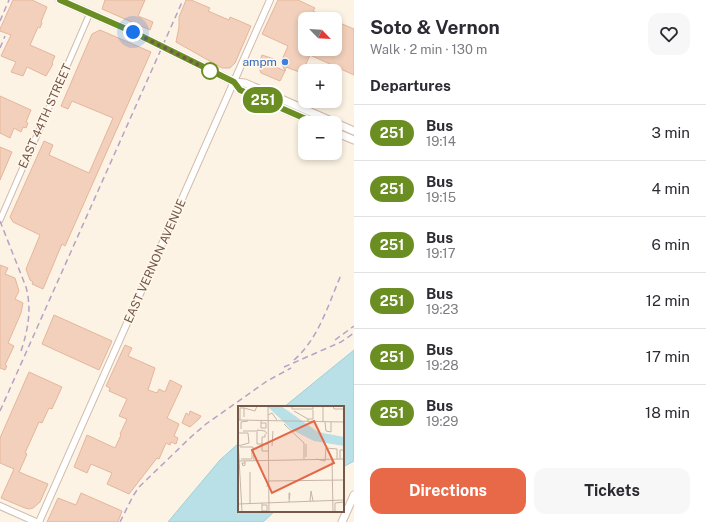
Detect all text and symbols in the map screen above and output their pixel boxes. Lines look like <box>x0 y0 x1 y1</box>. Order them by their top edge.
north arrow <box>298 12 342 56</box>
map controls <box>298 12 342 160</box>
button: heart <box>648 13 690 55</box>
text: Soto & Vernon <box>370 16 500 38</box>
your location <box>123 22 143 42</box>
text: Walk · 2 min · 130 m <box>370 42 487 57</box>
place label: ampm <box>242 55 277 69</box>
marker: ampm <box>280 57 290 67</box>
street label: EAST 44TH STREET <box>16 61 74 171</box>
unlabelled marker <box>201 62 219 80</box>
button: + <box>298 64 342 108</box>
text: Departures <box>370 77 451 94</box>
line badge: 251 <box>240 87 286 113</box>
text: 251 <box>251 92 275 108</box>
button: − <box>298 116 342 160</box>
text: Bus <box>426 117 453 134</box>
text: 3 min <box>651 124 690 141</box>
text: 251 <box>380 125 404 141</box>
text: 19:14 <box>426 134 456 149</box>
text: Bus <box>426 173 453 190</box>
text: 4 min <box>651 180 690 197</box>
text: 251 <box>380 181 404 197</box>
text: 19:15 <box>426 190 456 205</box>
street label: EAST VERNON AVENUE <box>121 197 189 325</box>
text: Bus <box>426 229 453 246</box>
text: 6 min <box>652 236 690 253</box>
text: 251 <box>380 237 404 253</box>
text: 19:17 <box>426 246 455 261</box>
text: Bus <box>426 285 453 302</box>
text: 12 min <box>646 292 690 309</box>
text: 251 <box>380 293 404 309</box>
text: 19:23 <box>426 302 459 317</box>
text: Bus <box>426 341 453 358</box>
text: 17 min <box>646 348 690 365</box>
text: 251 <box>380 349 404 365</box>
text: 19:28 <box>426 358 459 373</box>
text: Bus <box>426 397 453 414</box>
text: 18 min <box>645 404 690 421</box>
text: 251 <box>380 405 404 421</box>
inset map <box>238 406 344 512</box>
text: 19:29 <box>426 414 458 429</box>
button: Directions <box>370 468 526 514</box>
button: Tickets <box>534 468 690 514</box>

